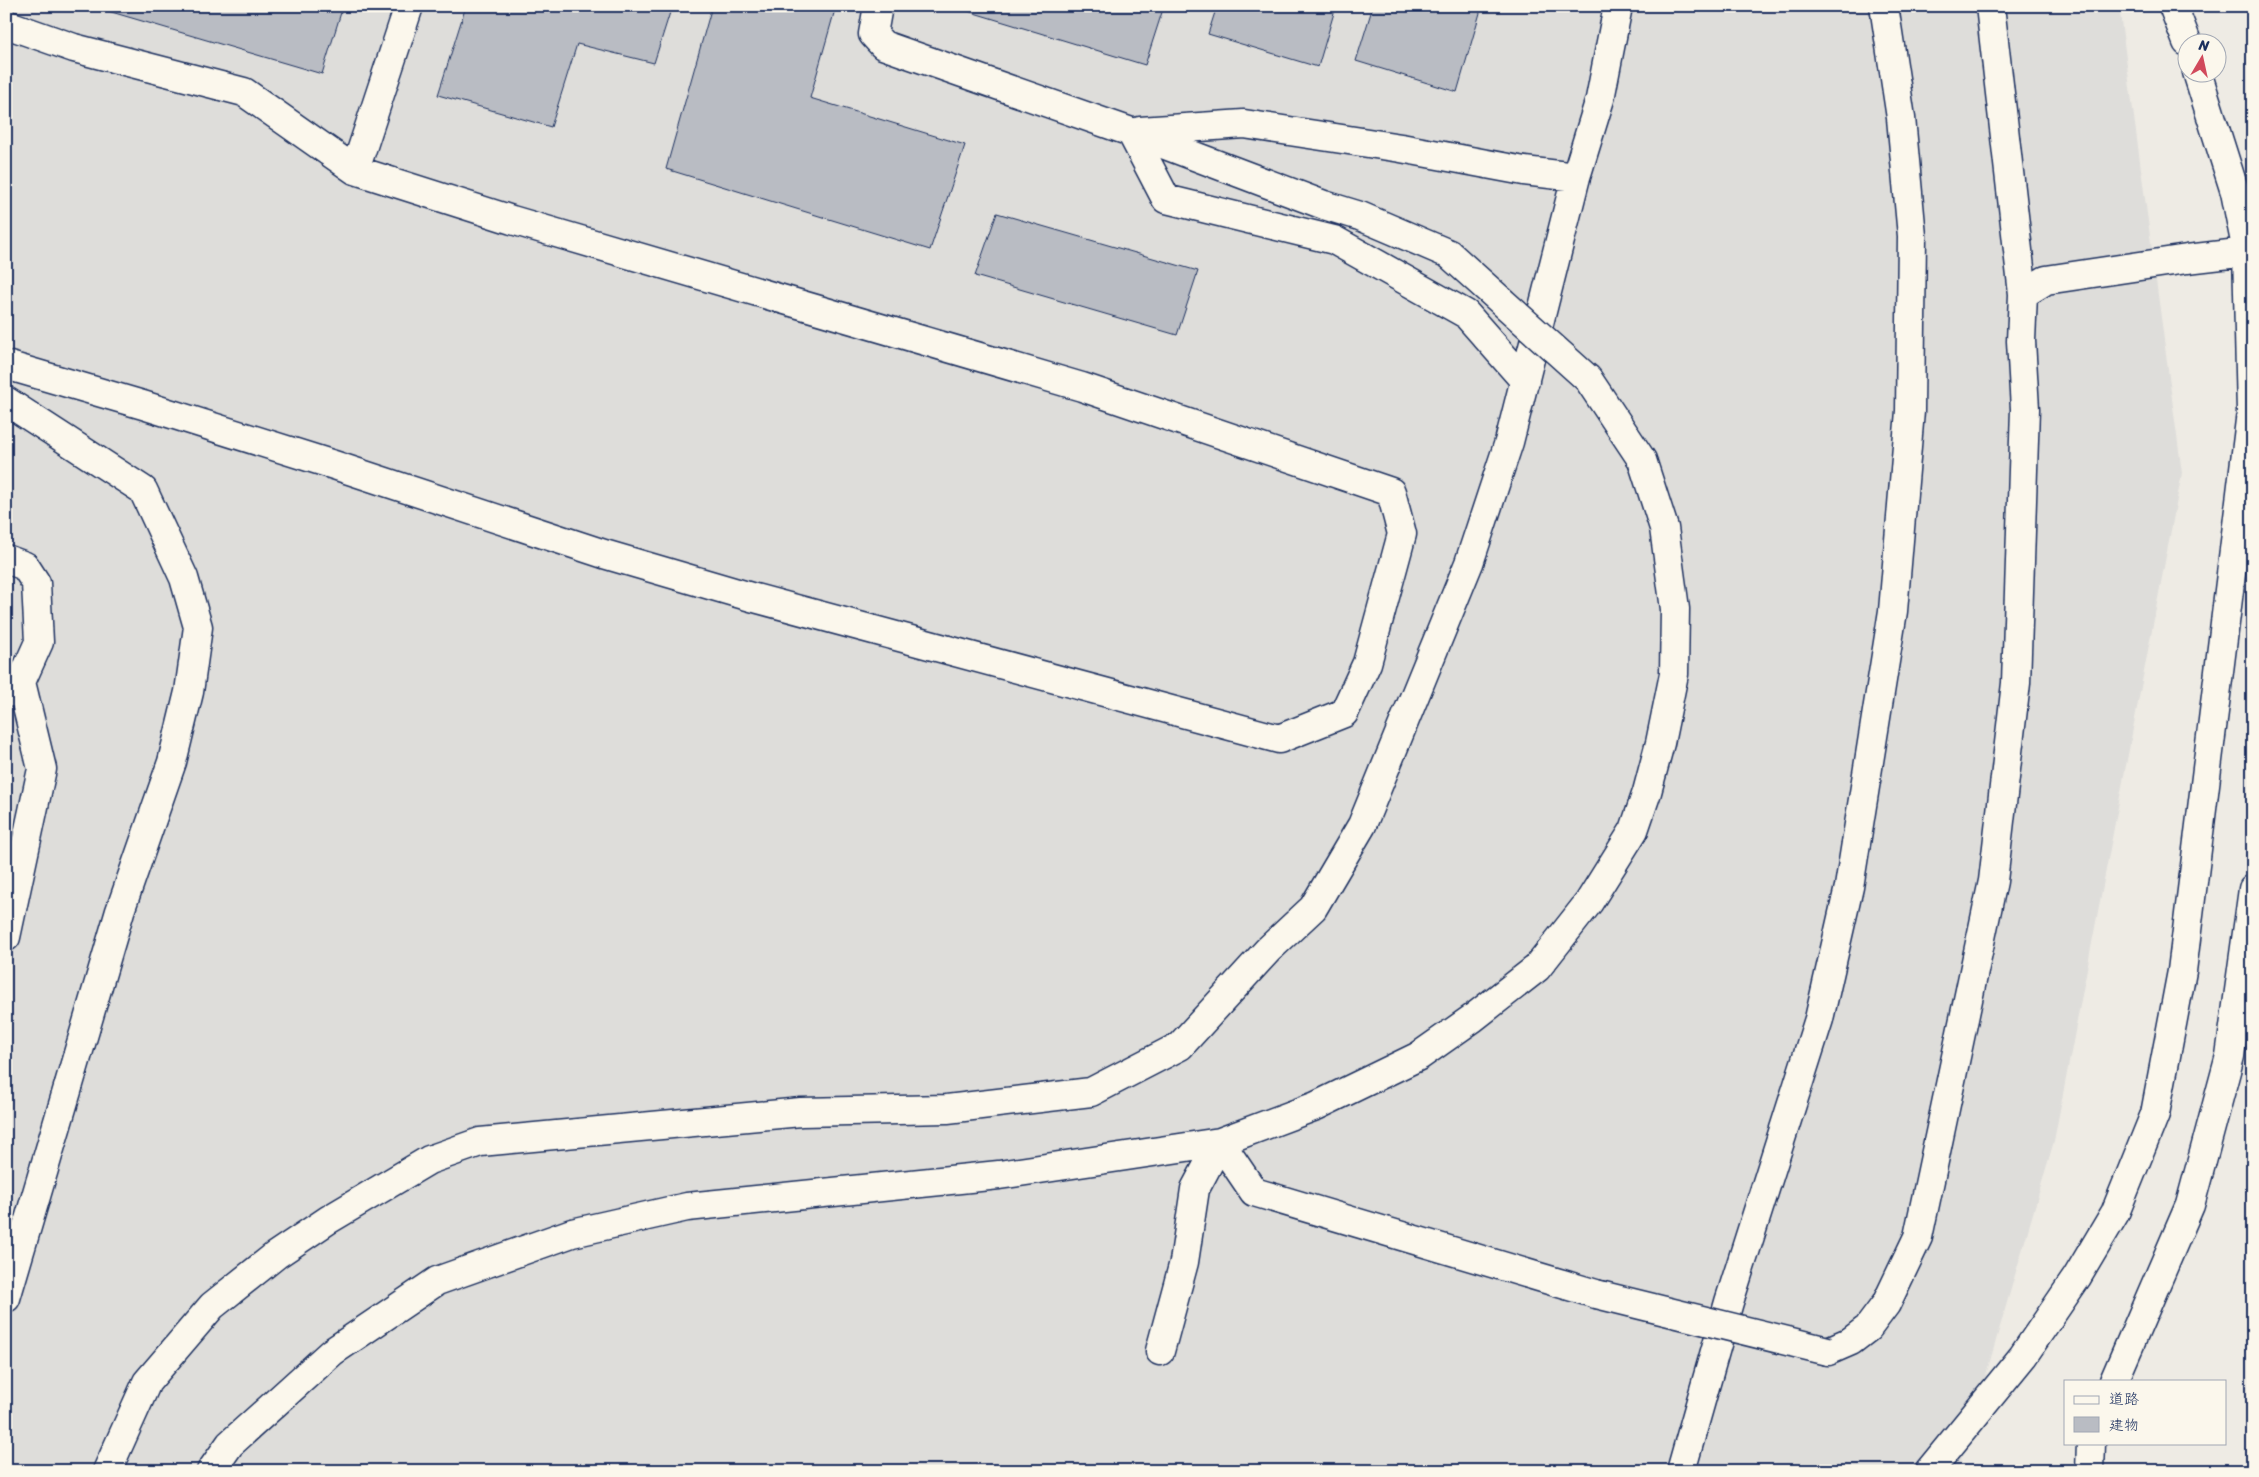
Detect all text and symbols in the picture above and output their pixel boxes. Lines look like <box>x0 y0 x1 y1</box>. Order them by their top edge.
north arrow <box>2176 32 2226 82</box>
text: N <box>2196 32 2211 59</box>
legend <box>2064 1380 2226 1444</box>
text: 道路 <box>2109 1386 2139 1412</box>
text: 建物 <box>2109 1412 2139 1438</box>

